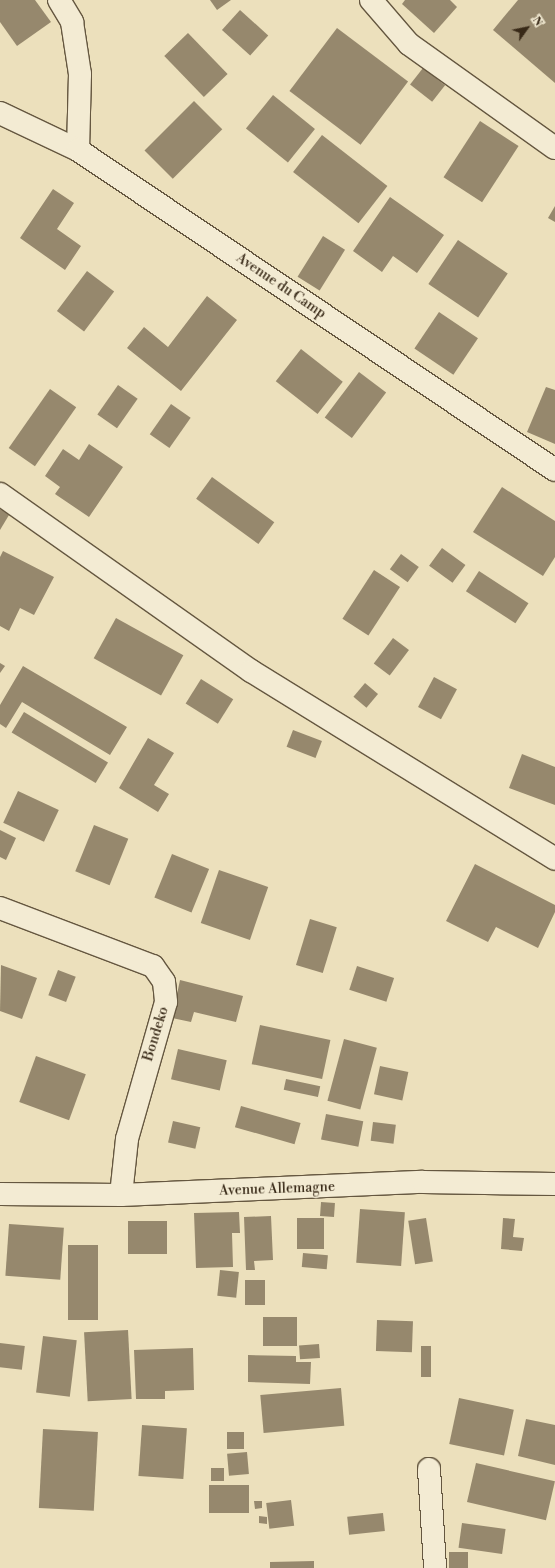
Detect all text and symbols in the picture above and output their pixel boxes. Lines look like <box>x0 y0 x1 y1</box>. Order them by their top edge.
north arrow <box>507 8 547 48</box>
text: N <box>529 14 545 29</box>
street label: Avenue du Camp <box>233 250 329 322</box>
street label: Bondeko <box>140 1005 172 1063</box>
street label: Avenue Allemagne <box>219 1179 335 1199</box>

